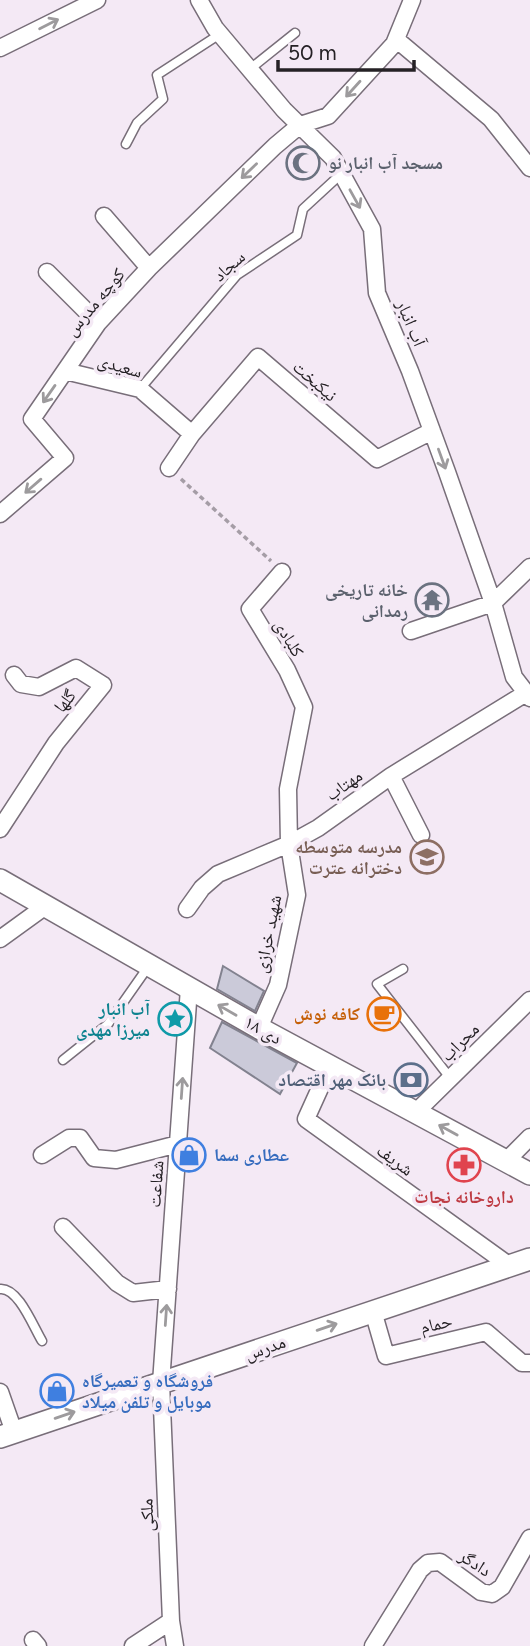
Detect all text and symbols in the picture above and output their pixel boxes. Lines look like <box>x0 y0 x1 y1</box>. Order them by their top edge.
one-way arrow <box>38 17 59 31</box>
scale bar <box>278 28 414 72</box>
text: 50 m <box>288 40 337 65</box>
one-way arrow <box>344 80 361 97</box>
mosque icon: مسجد آب انبار نو <box>284 144 322 182</box>
place label: مسجد آب انبار نو <box>328 152 443 174</box>
one-way arrow <box>241 162 258 179</box>
one-way arrow <box>349 188 362 209</box>
street label: سجاد <box>208 246 250 286</box>
street label: کوچه مدرس <box>60 263 130 340</box>
street label: آب انبار <box>391 295 431 350</box>
street label: سعیدی <box>95 349 145 383</box>
street label: نیکبخت <box>288 356 342 406</box>
one-way arrow <box>42 384 56 403</box>
one-way arrow <box>437 447 449 469</box>
one-way arrow <box>24 478 42 494</box>
place label: خانه تاریخی رمدانی <box>325 579 408 622</box>
temple icon: خانه تاریخی رمدانی <box>413 581 451 619</box>
street label: کلبادی <box>269 615 309 661</box>
street label: گلها <box>49 685 81 717</box>
street label: مهتاب <box>321 765 367 805</box>
place label: مدرسه متوسطه دخترانه عترت <box>295 836 402 879</box>
school or university icon: مدرسه متوسطه دخترانه عترت <box>408 838 446 876</box>
street label: شهید خرازی <box>250 893 286 975</box>
cafe icon: کافه نوش <box>365 995 403 1033</box>
place label: آب انبار میرزا مهدی <box>76 998 150 1041</box>
place icon: آب انبار میرزا مهدی <box>156 1000 194 1038</box>
one-way arrow <box>217 1003 237 1017</box>
place label: کافه نوش <box>294 1003 360 1025</box>
street label: ۱۸ دی <box>241 1011 285 1049</box>
street label: محراب <box>436 1018 484 1066</box>
bank icon: بانک مهر اقتصاد <box>392 1061 430 1099</box>
place label: بانک مهر اقتصاد <box>278 1069 386 1091</box>
one-way arrow <box>176 1077 189 1100</box>
one-way arrow <box>439 1123 459 1137</box>
shop icon: عطاری سما <box>170 1136 208 1174</box>
street label: شریف <box>372 1139 418 1181</box>
place label: عطاری سما <box>214 1144 289 1166</box>
pharmacy icon: داروخانه نجات <box>445 1146 483 1184</box>
street label: شفاعت <box>143 1160 169 1208</box>
place label: داروخانه نجات <box>414 1186 514 1208</box>
one-way arrow <box>160 1304 173 1326</box>
street label: حمام <box>418 1310 454 1339</box>
one-way arrow <box>315 1320 337 1332</box>
street label: مدرس <box>242 1331 288 1365</box>
place label: فروشگاه و تعمیرگاه موبایل و تلفن میلاد <box>82 1370 213 1413</box>
shop icon: فروشگاه و تعمیرگاه موبایل و تلفن میلاد <box>38 1372 76 1410</box>
one-way arrow <box>53 1408 75 1420</box>
street label: ملکی <box>135 1498 159 1532</box>
street label: دادگر <box>454 1544 495 1581</box>

